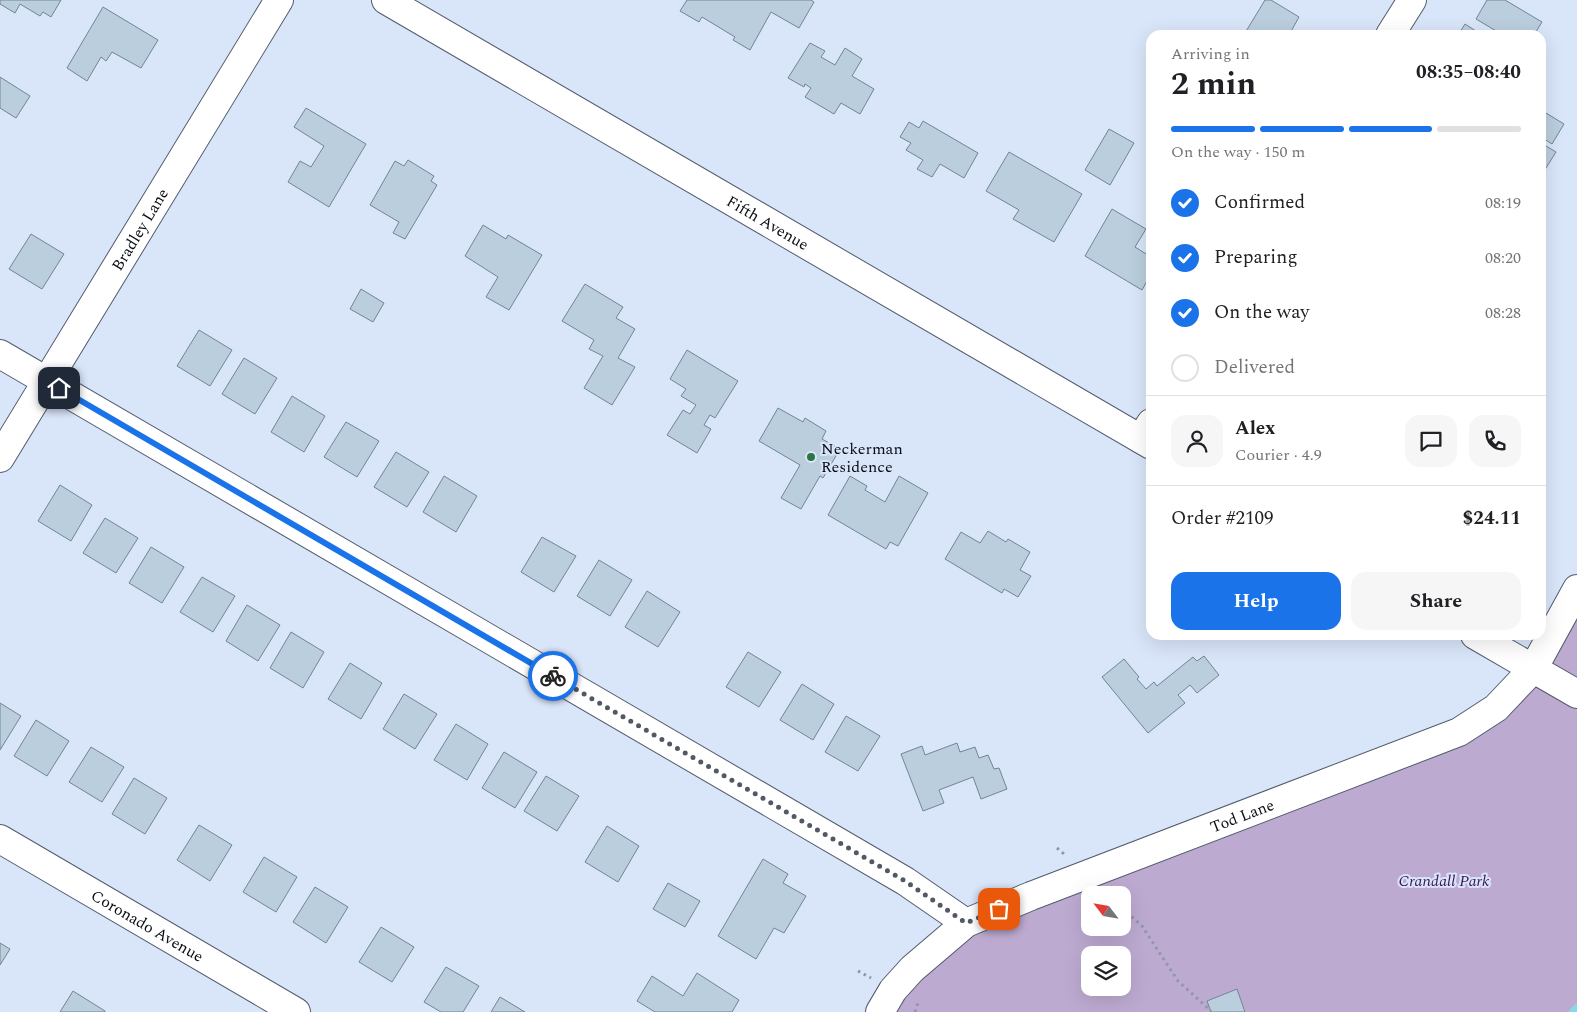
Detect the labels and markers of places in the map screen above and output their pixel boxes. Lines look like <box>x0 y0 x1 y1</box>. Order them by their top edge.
pin <box>38 367 80 409</box>
place label: Neckerman Residence <box>821 437 903 479</box>
marker: Neckerman Residence <box>805 451 817 463</box>
pin <box>978 888 1020 930</box>

